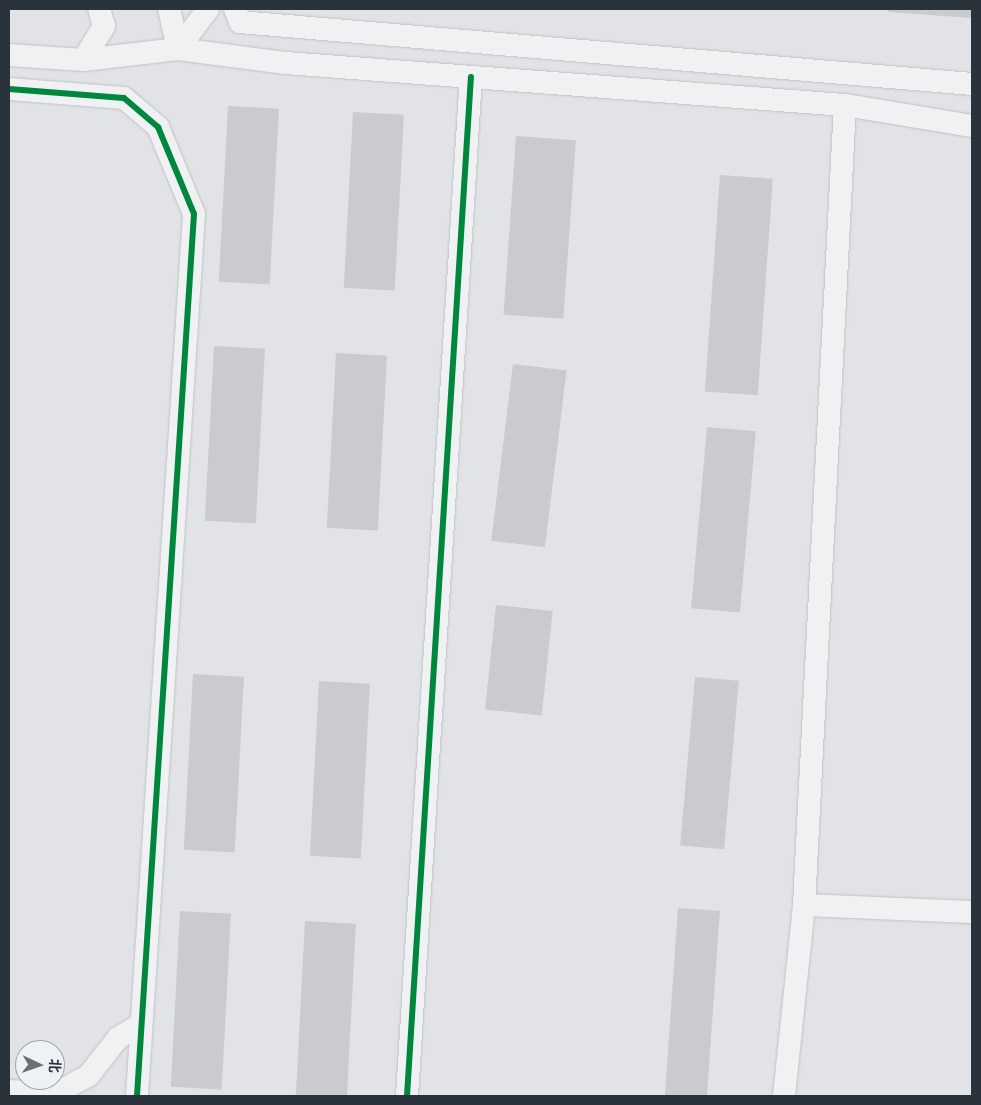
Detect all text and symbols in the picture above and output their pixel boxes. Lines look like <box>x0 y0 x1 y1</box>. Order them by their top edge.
north arrow <box>15 1040 65 1090</box>
text: 北 <box>46 1058 63 1073</box>

